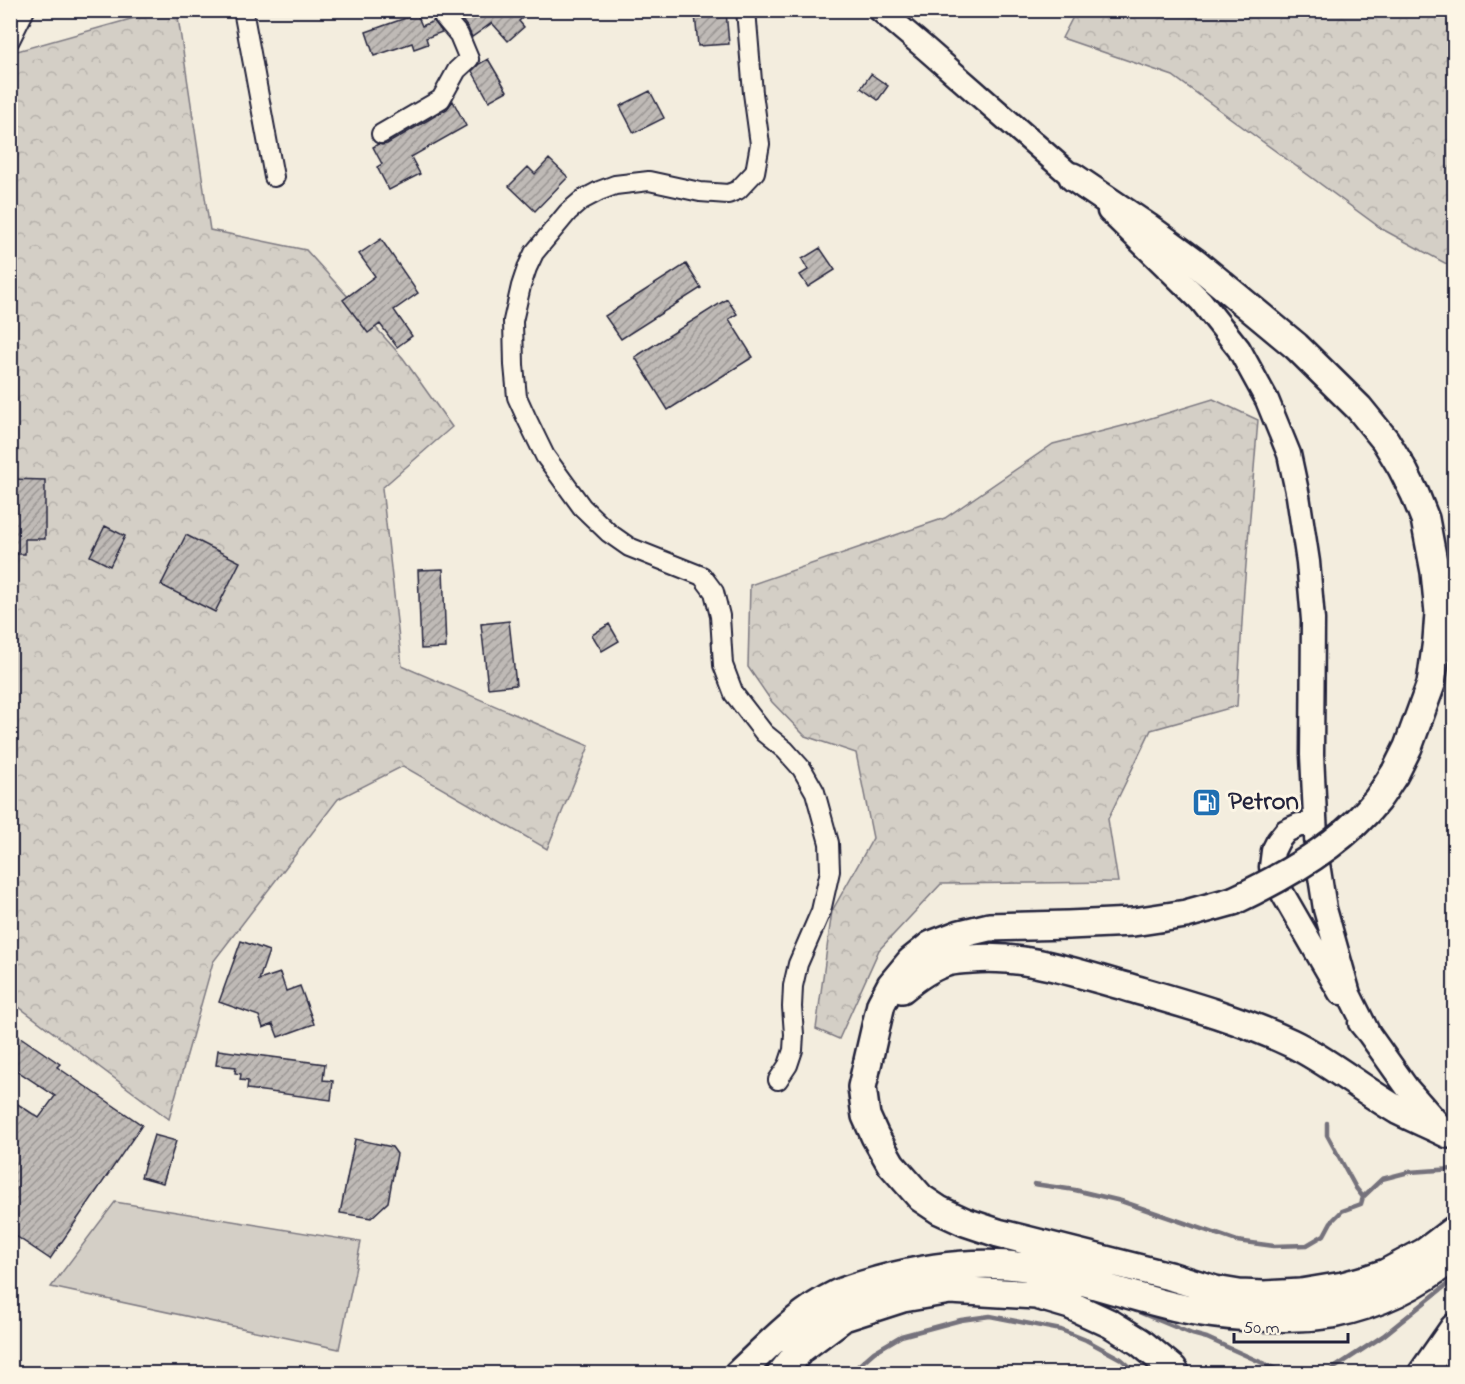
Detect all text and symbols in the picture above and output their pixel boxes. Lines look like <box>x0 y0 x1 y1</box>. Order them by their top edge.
place label: Petron <box>1228 783 1299 822</box>
fuel station icon: Petron <box>1191 786 1223 818</box>
scale bar <box>1234 1306 1348 1344</box>
text: 50 m <box>1243 1316 1280 1342</box>

